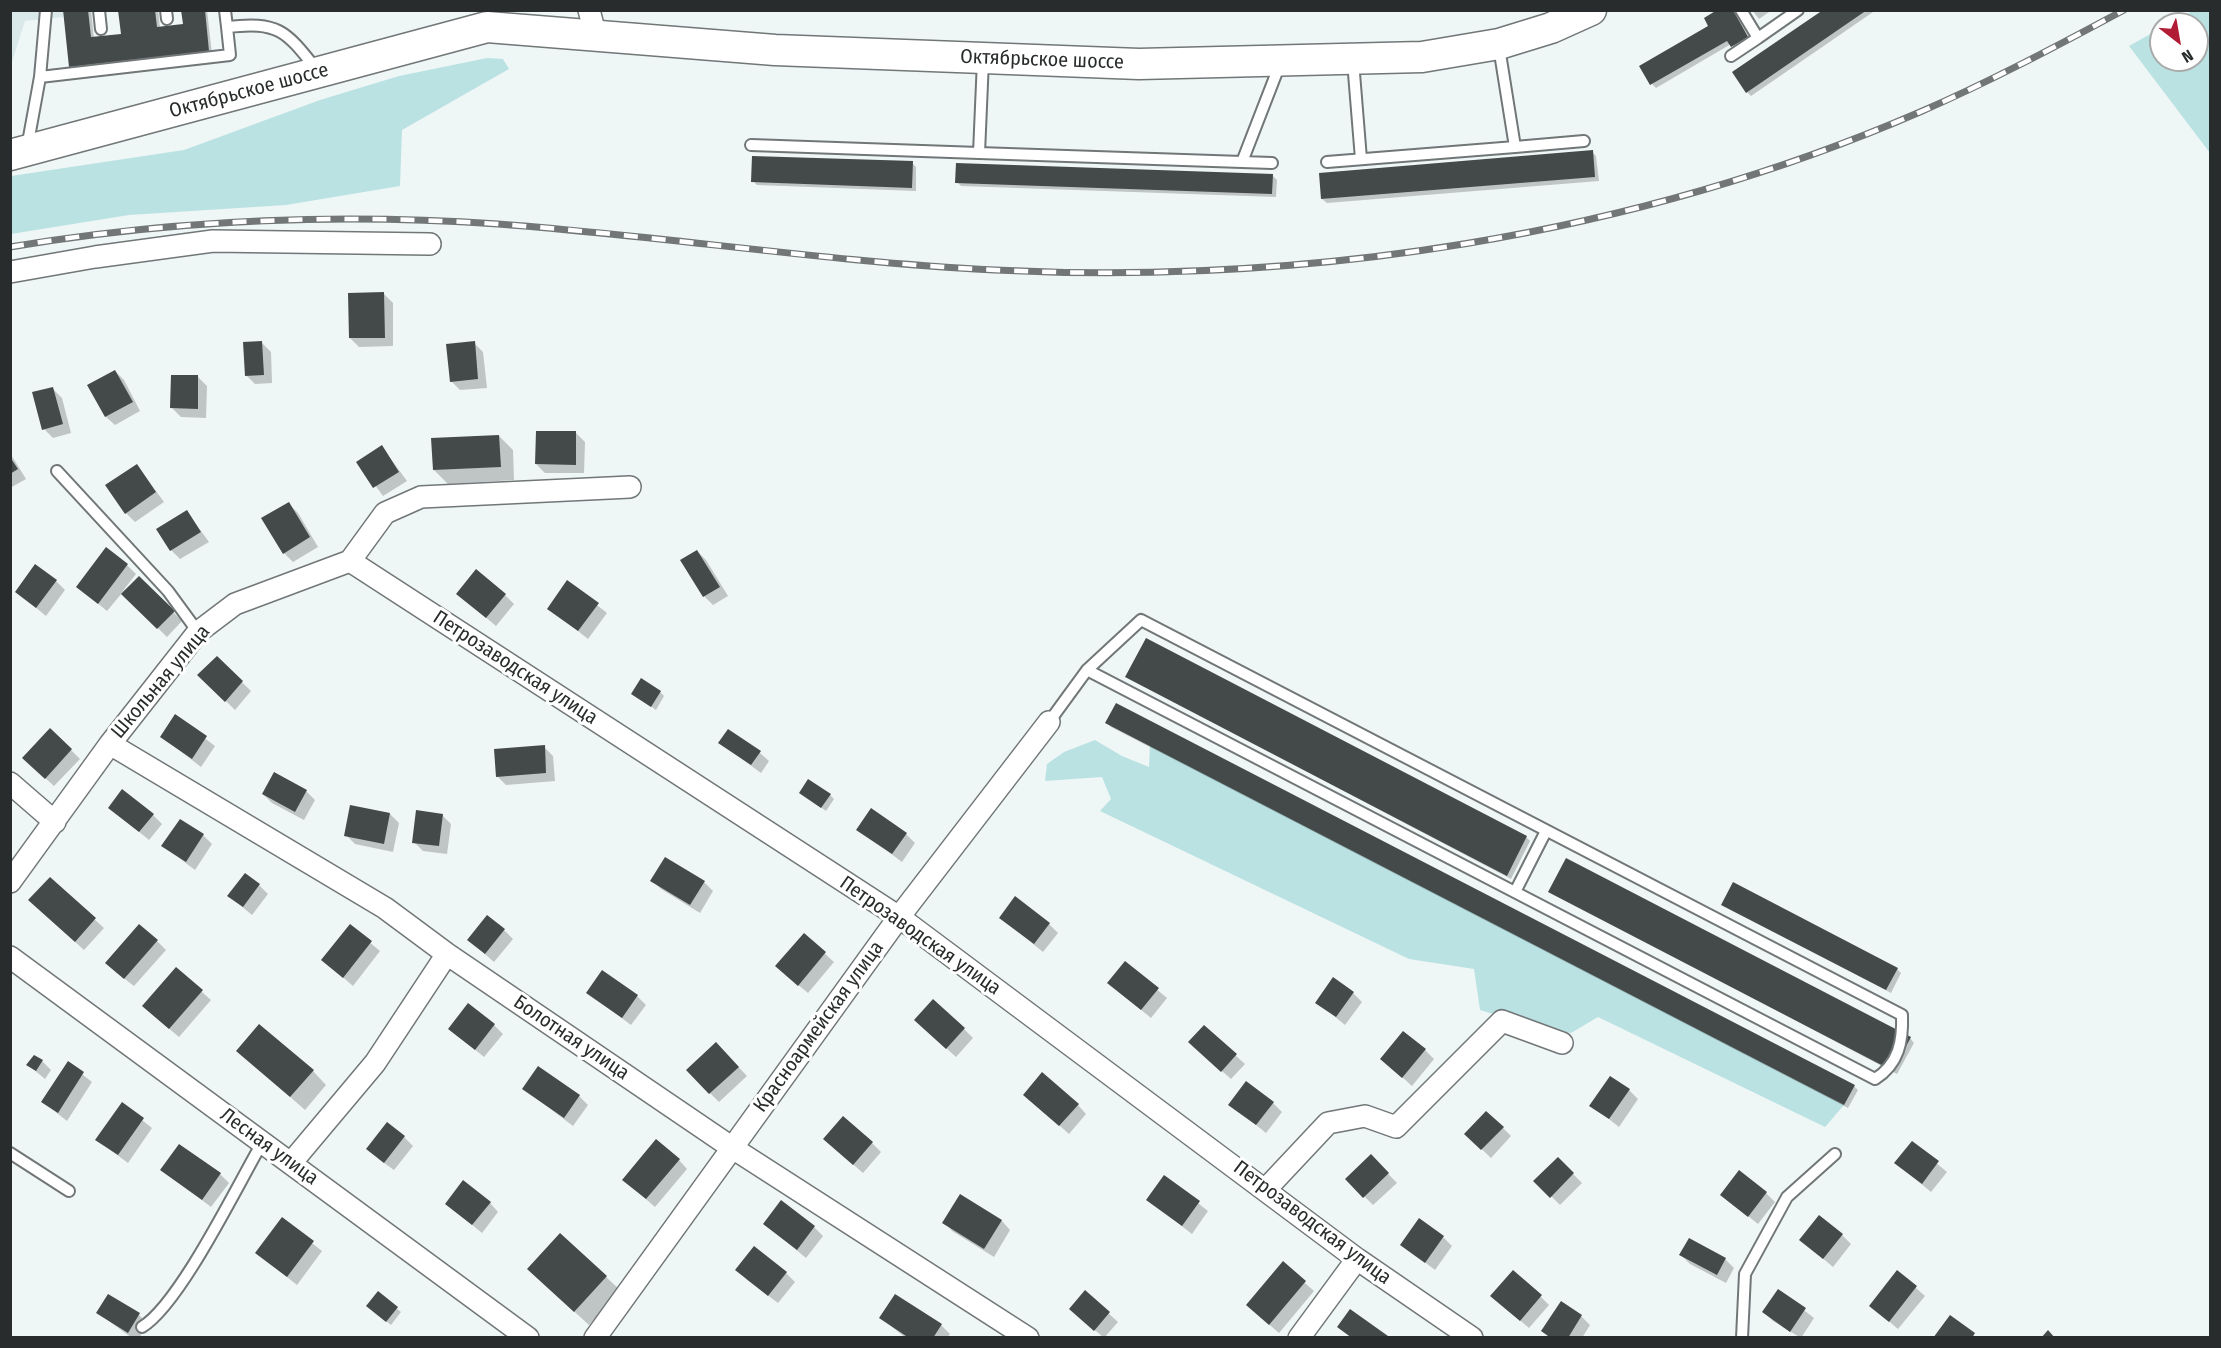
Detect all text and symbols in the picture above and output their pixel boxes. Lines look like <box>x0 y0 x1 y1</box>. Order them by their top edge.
north arrow <box>2149 12 2209 72</box>
street label: Октябрьское шоссе <box>960 45 1124 75</box>
text: N <box>2178 46 2197 67</box>
street label: Октябрьское шоссе <box>167 58 331 124</box>
street label: Петрозаводская улица <box>428 606 602 730</box>
street label: Школьная улица <box>107 620 215 744</box>
street label: Петрозаводская улица <box>835 871 1005 1001</box>
street label: Красноармейская улица <box>749 937 889 1117</box>
street label: Болотная улица <box>509 990 633 1086</box>
street label: Лесная улица <box>215 1103 323 1191</box>
street label: Петрозаводская улица <box>1228 1156 1396 1290</box>

